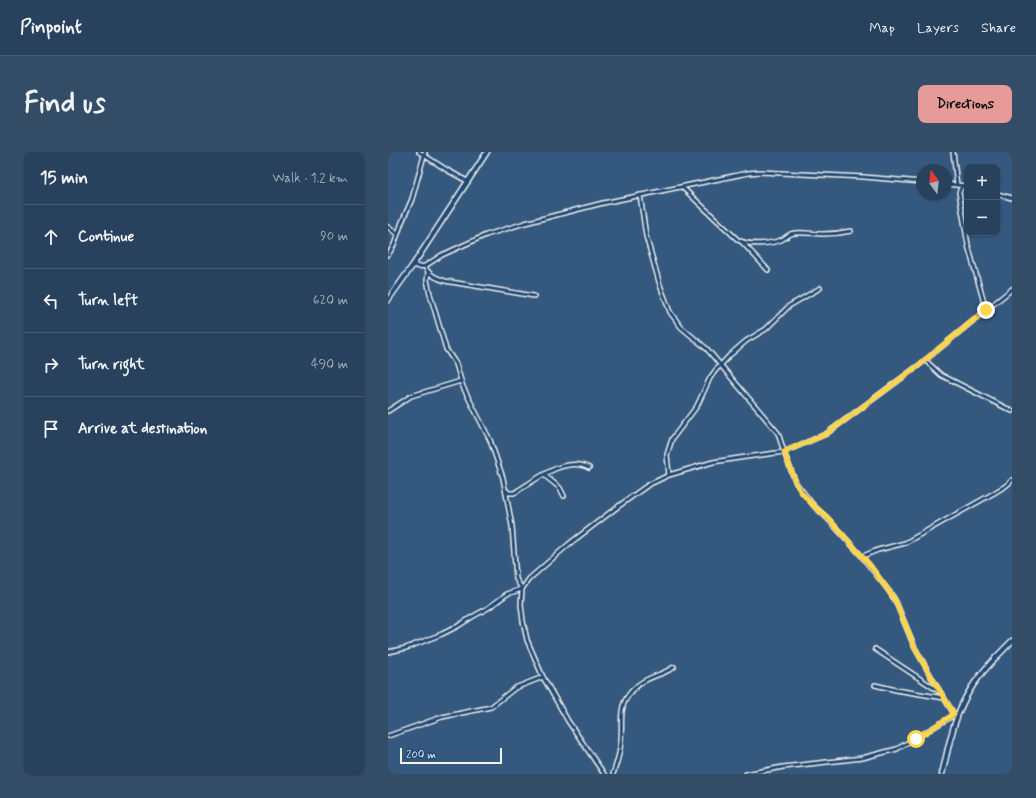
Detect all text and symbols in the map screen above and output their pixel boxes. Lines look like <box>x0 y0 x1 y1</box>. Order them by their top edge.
text: Pinpoint <box>20 15 82 40</box>
text: Map <box>869 19 895 37</box>
text: Layers <box>917 19 959 37</box>
text: Share <box>981 19 1016 37</box>
button: Directions <box>918 85 1012 123</box>
text: Find us <box>24 86 105 123</box>
north arrow <box>916 164 952 200</box>
map controls <box>964 164 1000 236</box>
button: + <box>964 164 1000 200</box>
text: 15 min <box>40 167 88 189</box>
text: Walk · 1.2 km <box>273 170 348 187</box>
button: − <box>964 200 1000 236</box>
icon: ahead <box>40 226 62 248</box>
text: Continue <box>78 227 134 247</box>
text: 90 m <box>320 228 348 245</box>
icon: left <box>40 290 62 312</box>
text: Turn left <box>78 291 138 311</box>
text: 620 m <box>313 292 348 309</box>
route end <box>977 301 995 319</box>
icon: right <box>40 354 62 376</box>
text: Turn right <box>78 355 145 375</box>
text: 490 m <box>311 356 348 373</box>
icon: arrive <box>40 418 62 440</box>
text: Arrive at destination <box>78 419 207 439</box>
route start <box>907 730 925 748</box>
scale bar <box>400 746 502 765</box>
text: 200 m <box>406 748 436 762</box>

